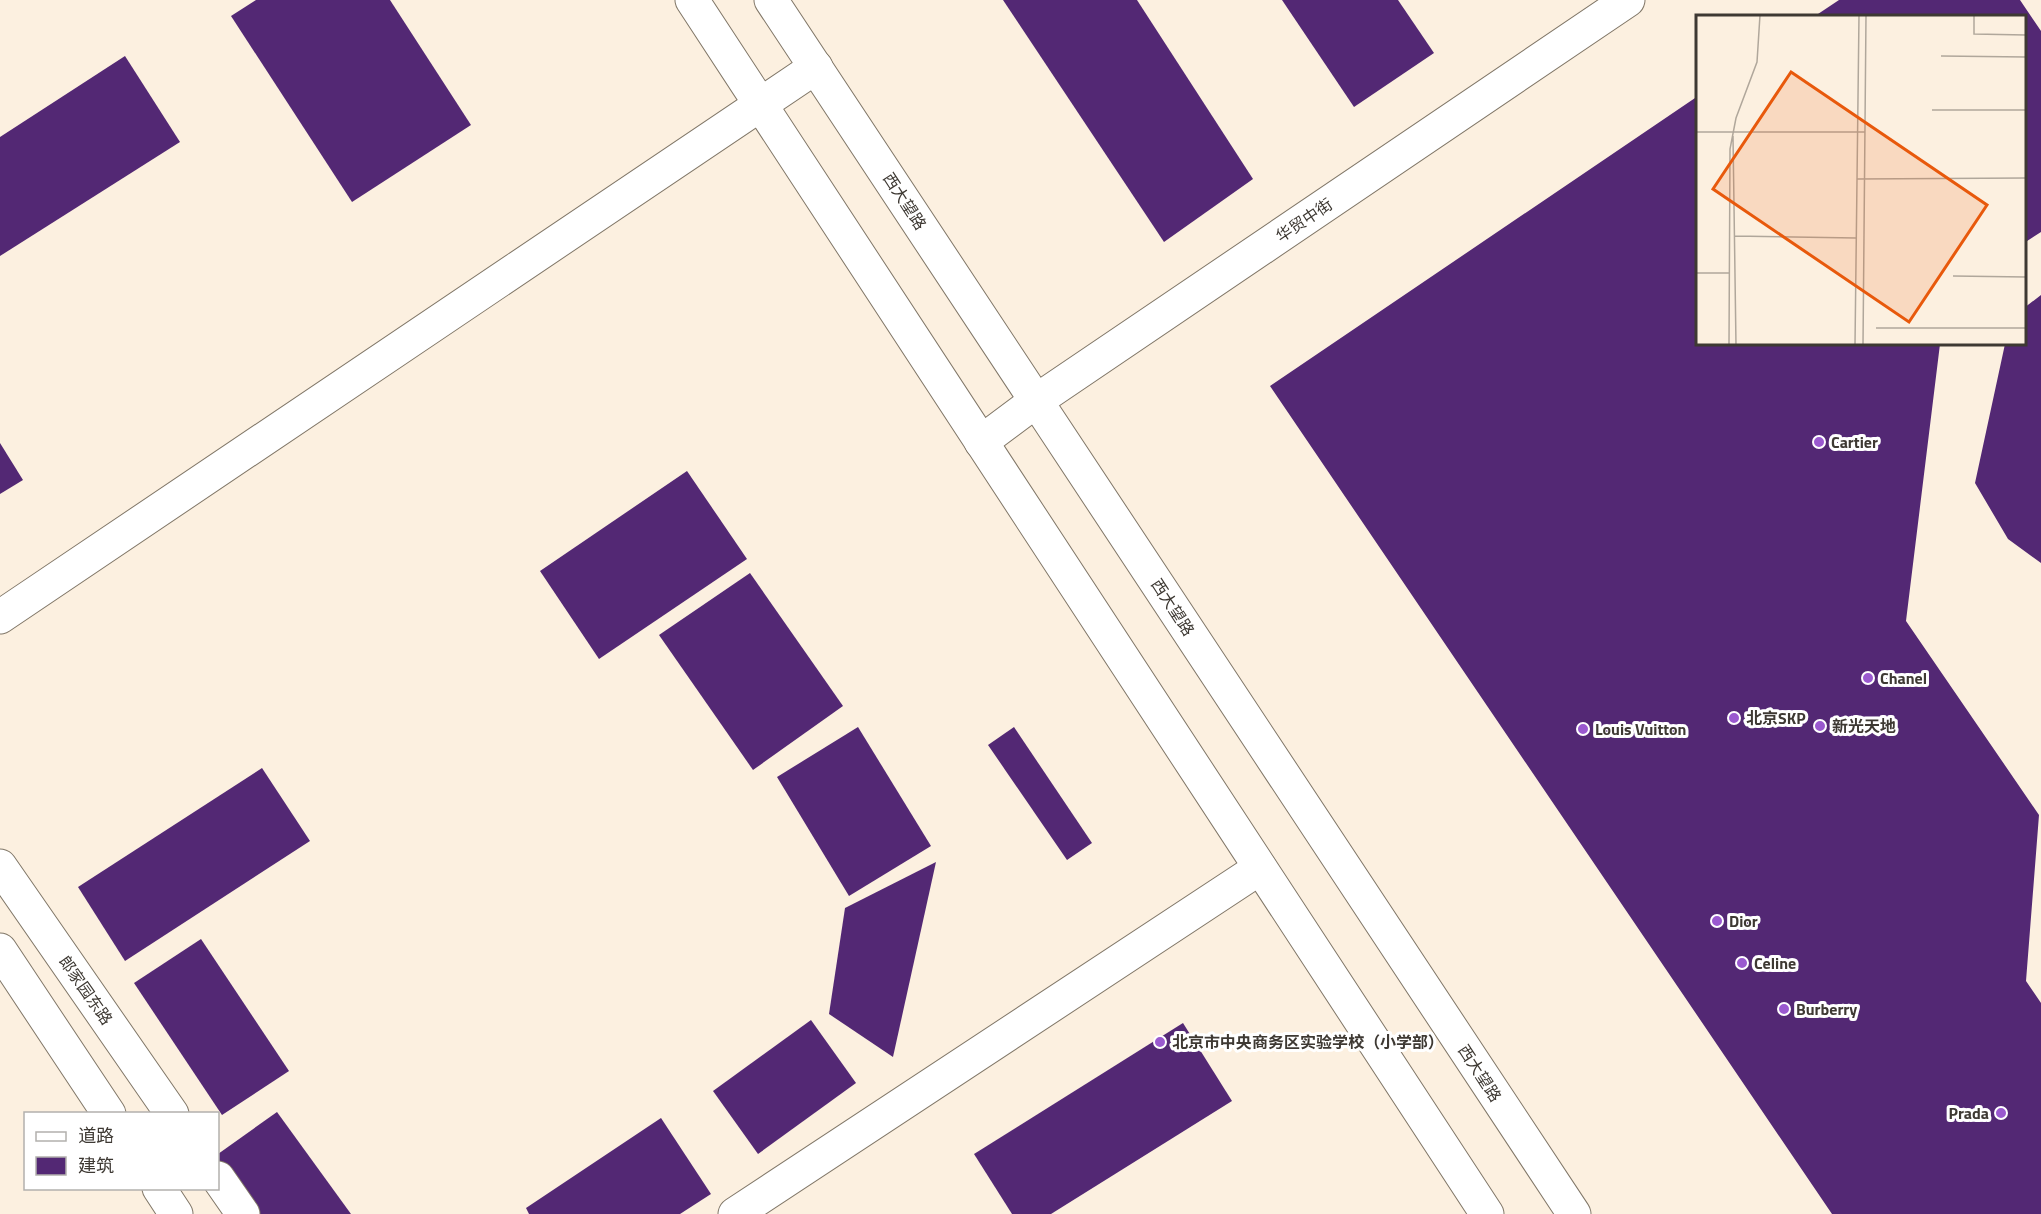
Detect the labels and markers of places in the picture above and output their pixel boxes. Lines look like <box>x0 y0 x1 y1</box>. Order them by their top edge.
place label: Cartier <box>1831 430 1878 454</box>
marker: Cartier <box>1812 435 1826 449</box>
place label: Chanel <box>1880 666 1927 690</box>
marker: Chanel <box>1861 671 1875 685</box>
place label: 北京SKP <box>1746 706 1806 730</box>
marker: 北京SKP <box>1727 711 1741 725</box>
place label: 新光天地 <box>1832 714 1896 738</box>
place label: Louis Vuitton <box>1595 717 1686 741</box>
marker: 新光天地 <box>1813 719 1827 733</box>
marker: Louis Vuitton <box>1576 722 1590 736</box>
place label: Dior <box>1729 909 1758 933</box>
marker: Dior <box>1710 914 1724 928</box>
place label: Celine <box>1754 951 1796 975</box>
marker: Celine <box>1735 956 1749 970</box>
place label: Burberry <box>1796 997 1857 1021</box>
marker: Burberry <box>1777 1002 1791 1016</box>
place label: 北京市中央商务区实验学校（小学部） <box>1172 1030 1444 1054</box>
marker: 北京市中央商务区实验学校（小学部） <box>1153 1035 1167 1049</box>
place label: Prada <box>1948 1101 1989 1125</box>
marker: Prada <box>1994 1106 2008 1120</box>

